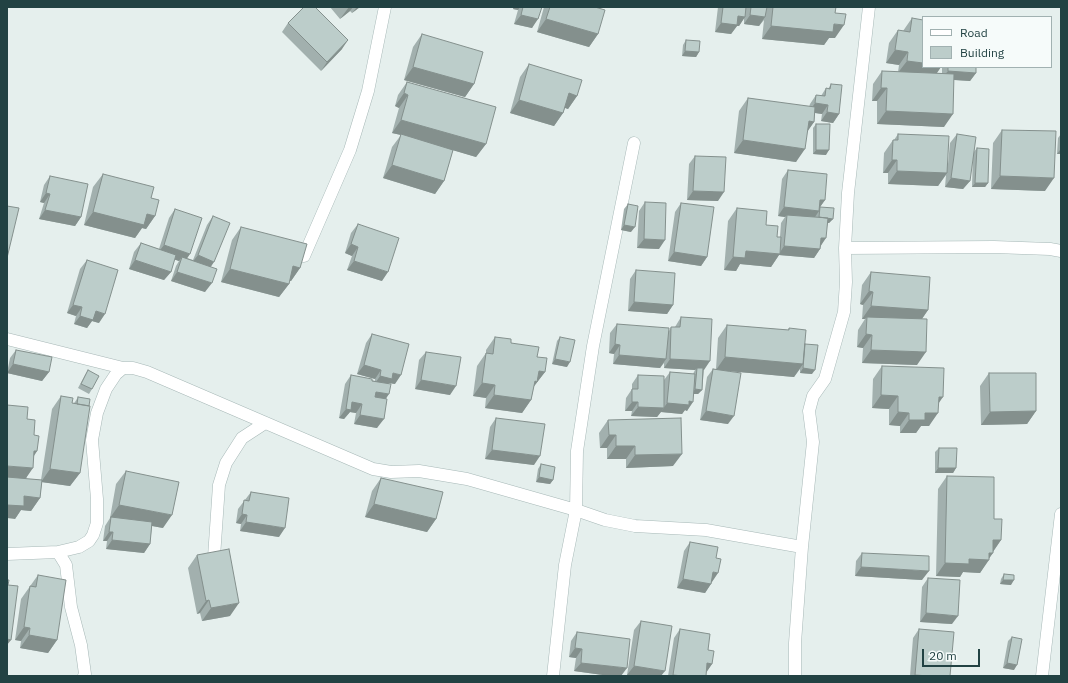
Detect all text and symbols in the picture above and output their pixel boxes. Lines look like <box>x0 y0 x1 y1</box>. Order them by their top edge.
legend <box>922 16 1052 68</box>
text: Road <box>960 25 988 40</box>
text: Building <box>960 45 1004 60</box>
scale bar <box>924 641 982 667</box>
text: 20 m <box>929 648 957 663</box>

